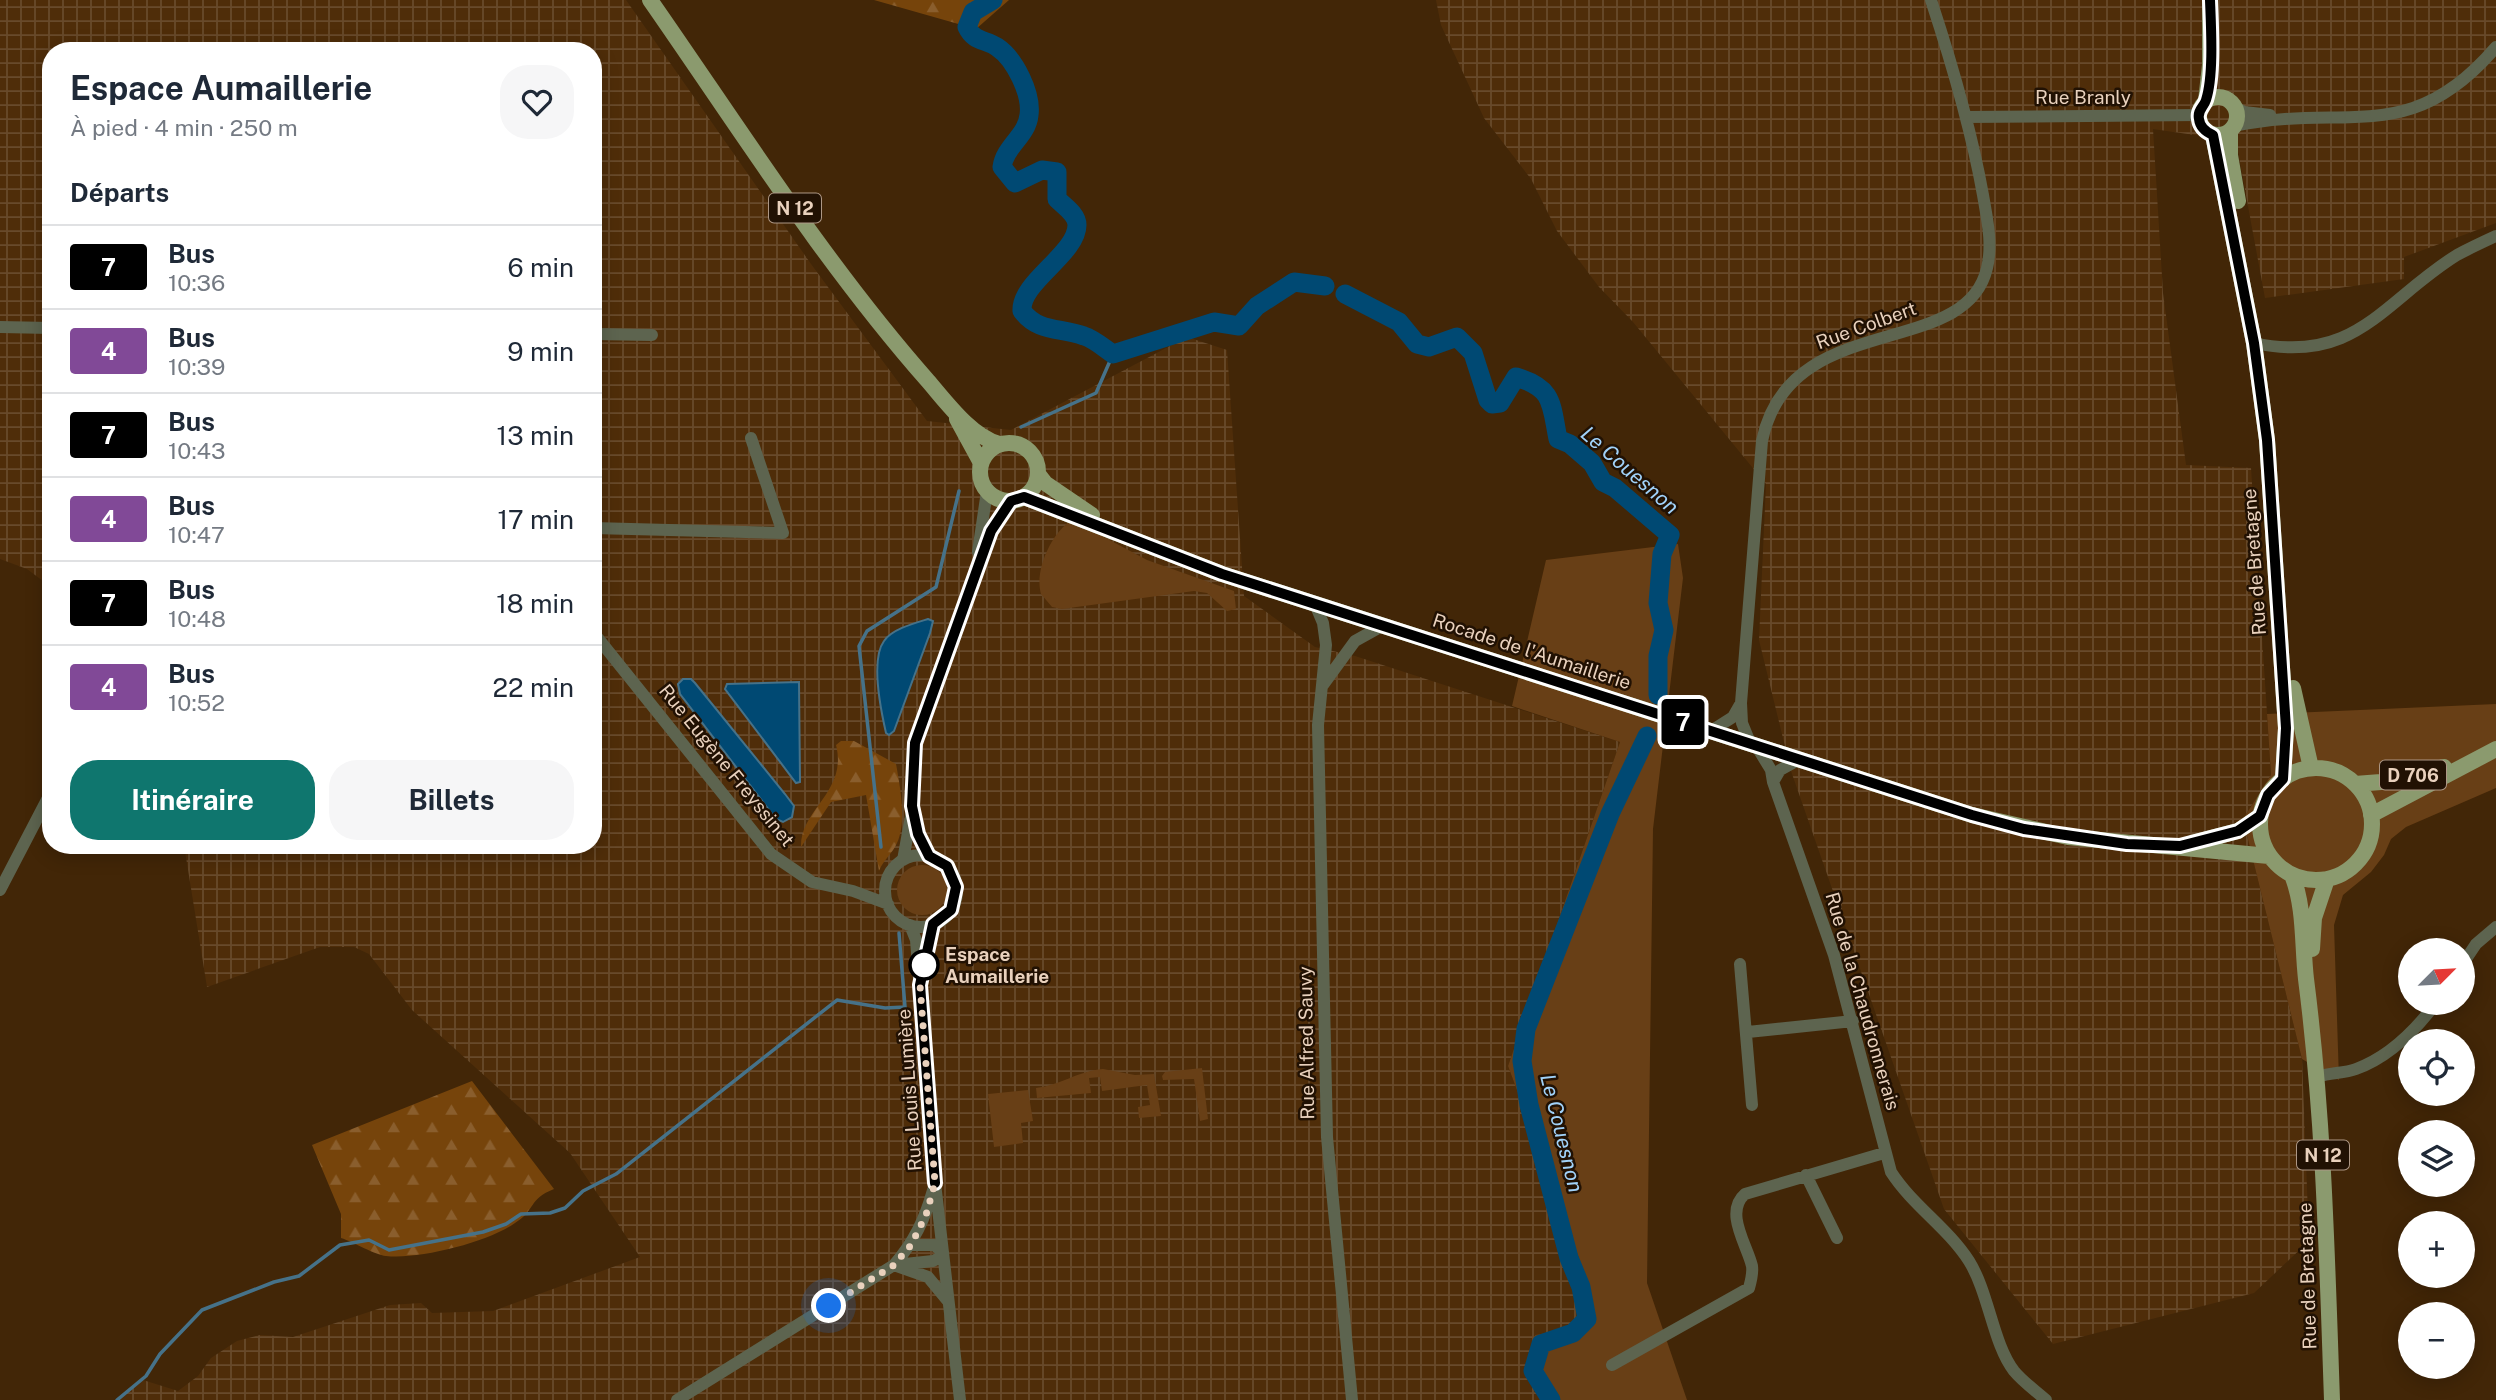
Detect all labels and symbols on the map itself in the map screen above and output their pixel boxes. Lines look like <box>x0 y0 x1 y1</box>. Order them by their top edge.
street label: Rue Branly <box>2035 86 2131 108</box>
road number: N 12 <box>769 194 821 223</box>
street label: Rue Colbert <box>1813 297 1919 353</box>
water label: Le Couesnon <box>1576 421 1684 519</box>
street label: Rue de Bretagne <box>2238 488 2270 636</box>
street label: Rocade de l'Aumaillerie <box>1430 609 1634 693</box>
street label: Rue Eugène Freyssinet <box>655 680 799 850</box>
line badge: 7 <box>1660 699 1706 745</box>
road number: D 706 <box>2380 760 2446 790</box>
street label: Rue de la Chaudronnerais <box>1821 889 1905 1113</box>
north arrow <box>2398 938 2474 1015</box>
place label: Espace Aumaillerie <box>945 943 1049 987</box>
marker: Espace Aumaillerie <box>909 950 939 980</box>
street label: Rue Alfred Sauvy <box>1294 966 1318 1120</box>
street label: Rue Louis Lumière <box>892 1008 926 1172</box>
water label: Le Couesnon <box>1535 1071 1589 1195</box>
road number: N 12 <box>2297 1140 2349 1170</box>
street label: Rue de Bretagne <box>2293 1202 2321 1350</box>
your location <box>811 1288 846 1323</box>

